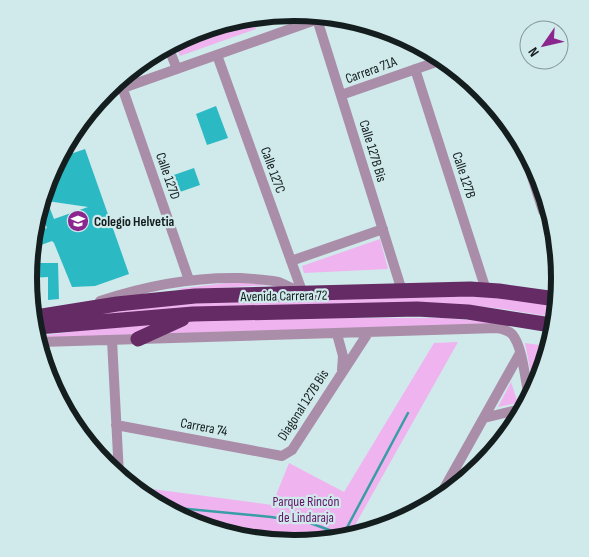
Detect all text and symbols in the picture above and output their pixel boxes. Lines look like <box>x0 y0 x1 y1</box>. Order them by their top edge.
north arrow <box>519 20 569 70</box>
text: N <box>524 44 543 60</box>
street label: Carrera 71A <box>343 53 400 87</box>
street label: Calle 127B Bis <box>356 118 390 184</box>
street label: Calle 127C <box>257 144 289 196</box>
street label: Calle 127D <box>152 150 184 202</box>
street label: Calle 127B <box>449 150 479 200</box>
school or university icon: Colegio Helvetia <box>66 209 90 233</box>
place label: Colegio Helvetia <box>94 213 174 230</box>
street label: Avenida Carrera 72 <box>239 287 328 305</box>
street label: Diagonal 127B Bis <box>274 366 332 444</box>
street label: Carrera 74 <box>179 414 229 440</box>
park label: Parque Rincón de Lindaraja <box>273 493 339 526</box>

